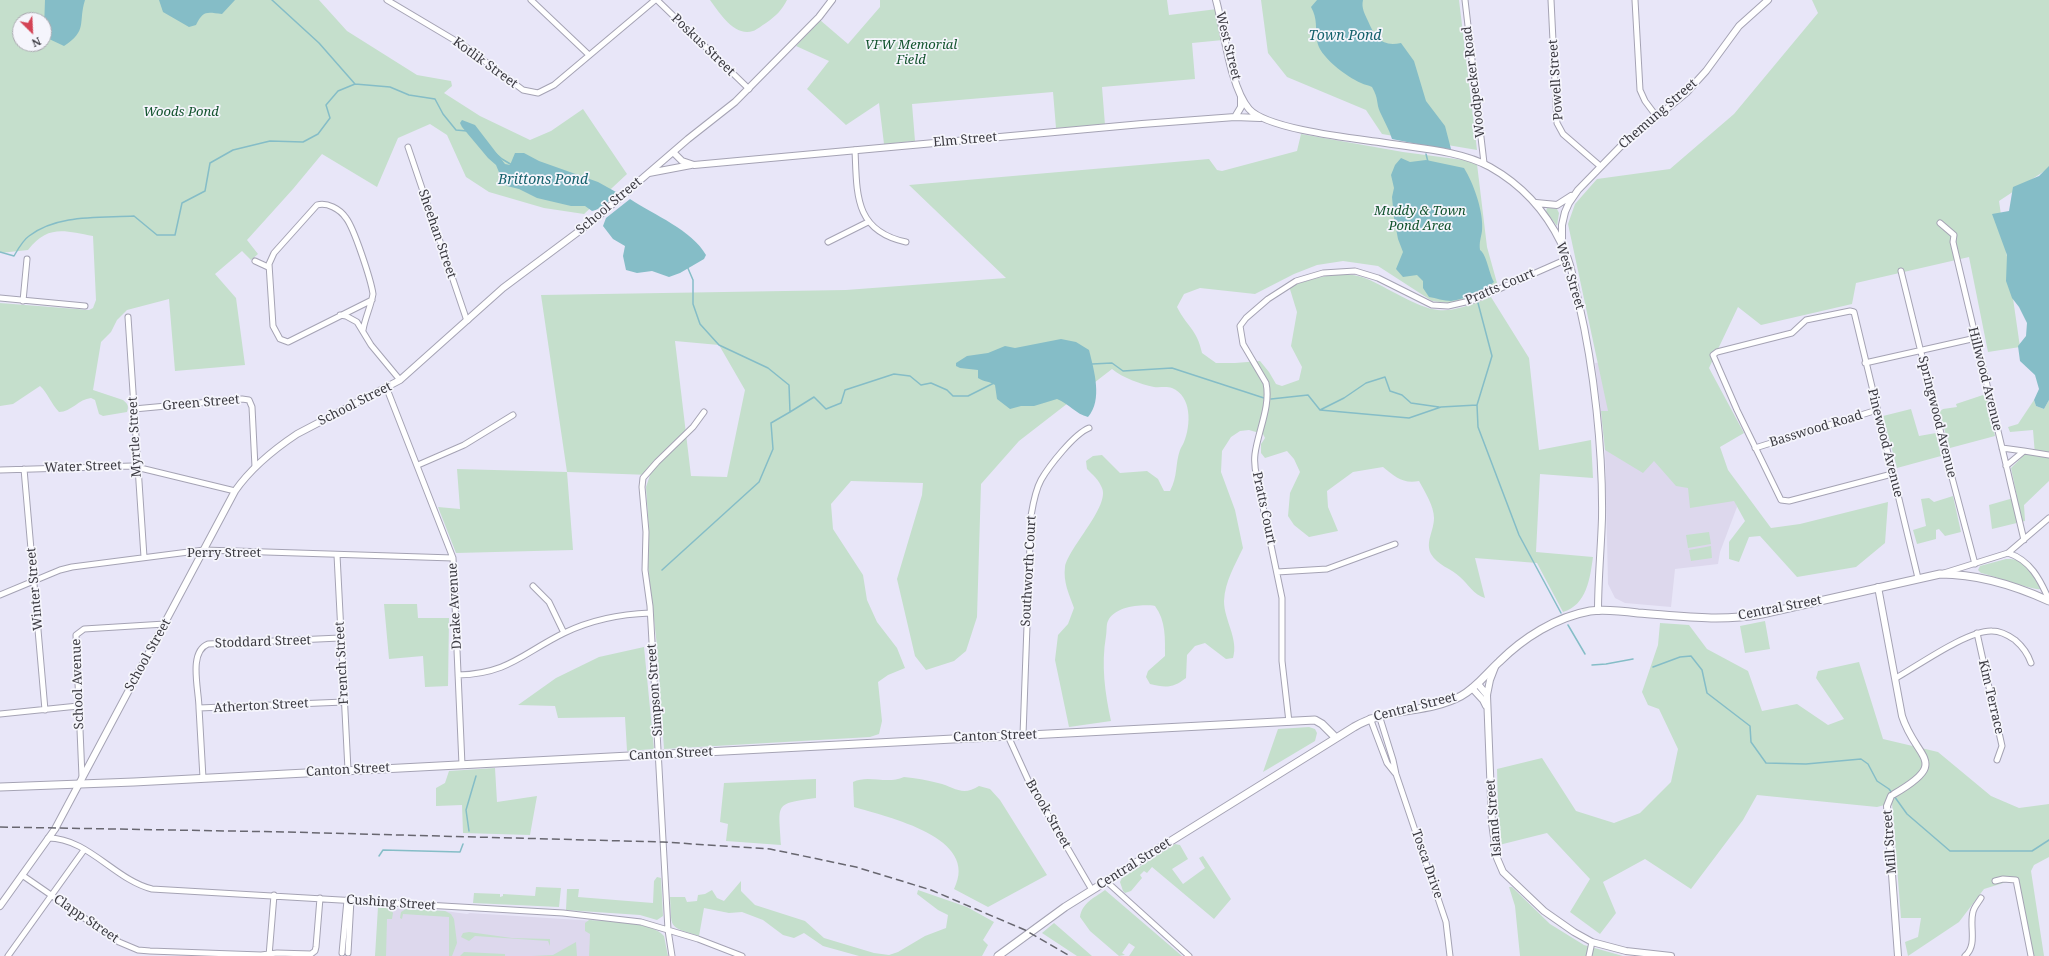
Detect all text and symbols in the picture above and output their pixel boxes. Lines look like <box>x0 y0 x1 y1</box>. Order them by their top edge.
street label: West Street <box>1212 10 1244 82</box>
street label: Poskus Street <box>668 11 738 79</box>
north arrow <box>12 12 52 52</box>
street label: Woodpecker Road <box>1459 25 1489 139</box>
water label: Town Pond <box>1309 28 1381 44</box>
text: N <box>30 34 44 51</box>
street label: Kotlik Street <box>450 34 520 92</box>
park label: VFW Memorial Field <box>865 37 957 68</box>
street label: Powell Street <box>1545 39 1567 121</box>
street label: Chemung Street <box>1616 76 1700 152</box>
park label: Woods Pond <box>143 104 219 120</box>
street label: Elm Street <box>932 129 998 151</box>
water label: Brittons Pond <box>498 172 588 188</box>
street label: School Street <box>573 174 645 238</box>
street label: Sheehan Street <box>415 188 459 280</box>
park label: Muddy & Town Pond Area <box>1374 203 1466 234</box>
street label: West Street <box>1552 240 1588 312</box>
street label: Pratts Court <box>1463 265 1537 309</box>
street label: Hillwood Avenue <box>1965 325 2005 433</box>
street label: Springwood Avenue <box>1914 355 1960 479</box>
street label: School Street <box>316 379 394 429</box>
street label: Pinewood Avenue <box>1864 387 1906 499</box>
street label: Green Street <box>162 392 240 414</box>
street label: Myrtle Street <box>125 396 145 478</box>
street label: Basswood Road <box>1768 407 1864 451</box>
street label: Water Street <box>44 458 122 476</box>
street label: Pratts Court <box>1249 470 1279 546</box>
street label: Southworth Court <box>1018 515 1040 627</box>
street label: Perry Street <box>187 545 261 561</box>
street label: Winter Street <box>24 547 46 631</box>
street label: Drake Avenue <box>445 562 465 650</box>
street label: Central Street <box>1737 592 1823 624</box>
street label: School Street <box>122 616 174 694</box>
street label: French Street <box>332 621 352 705</box>
street label: Stoddard Street <box>215 633 311 651</box>
street label: School Avenue <box>69 638 87 730</box>
street label: Simpson Street <box>644 643 666 737</box>
street label: Kim Terrace <box>1975 658 2007 736</box>
street label: Central Street <box>1372 689 1458 725</box>
street label: Atherton Street <box>213 696 309 716</box>
street label: Canton Street <box>953 727 1037 745</box>
street label: Canton Street <box>629 744 713 764</box>
street label: Canton Street <box>306 760 390 780</box>
street label: Brook Street <box>1022 777 1074 851</box>
street label: Island Street <box>1483 778 1505 858</box>
street label: Mill Street <box>1880 810 1900 874</box>
street label: Tosca Drive <box>1408 827 1446 901</box>
street label: Central Street <box>1094 835 1174 893</box>
street label: Clapp Street <box>51 892 121 946</box>
street label: Cushing Street <box>346 892 436 914</box>

